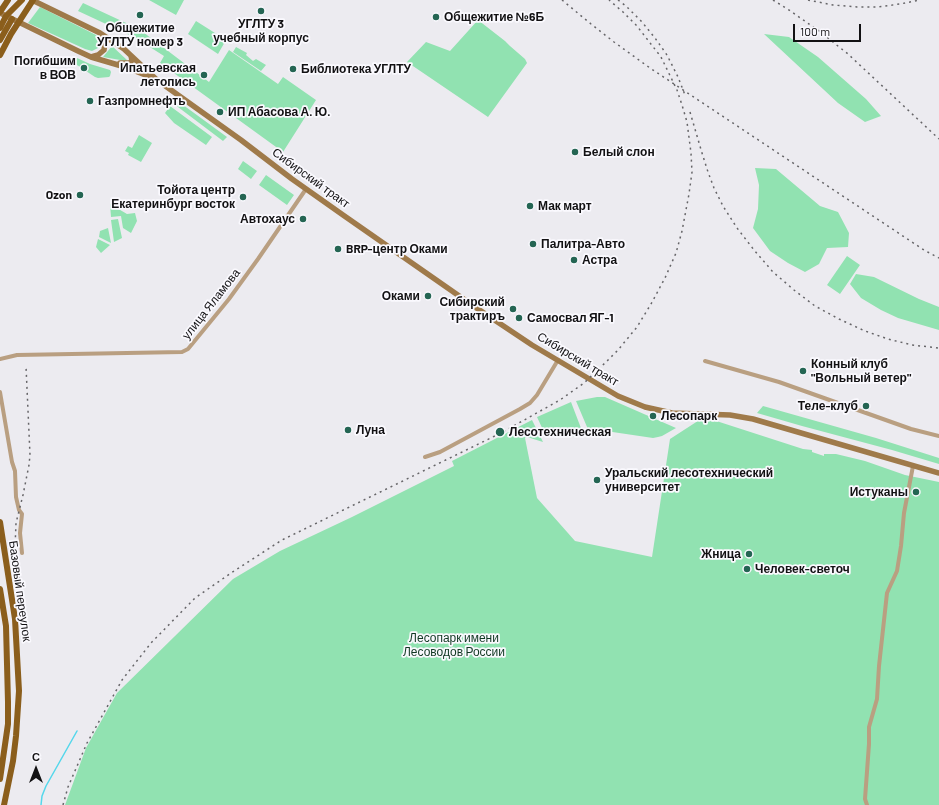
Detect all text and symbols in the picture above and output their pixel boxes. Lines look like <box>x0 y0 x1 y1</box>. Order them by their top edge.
marker: УГЛТУ 3 учебный корпус <box>256 6 266 16</box>
marker: Общежитие УГЛТУ номер 3 <box>135 10 145 20</box>
place label: Общежитие №6Б <box>444 10 544 24</box>
marker: Общежитие №6Б <box>431 12 441 22</box>
scale bar <box>795 16 863 42</box>
place label: УГЛТУ 3 учебный корпус <box>213 17 309 45</box>
place label: Общежитие УГЛТУ номер 3 <box>97 21 183 49</box>
text: 100 m <box>800 24 830 38</box>
place label: Погибшим в ВОВ <box>14 54 76 82</box>
place label: Ипатьевская летопись <box>120 61 196 89</box>
place label: Библиотека УГЛТУ <box>301 62 411 76</box>
marker: Погибшим в ВОВ <box>79 63 89 73</box>
marker: Библиотека УГЛТУ <box>288 64 298 74</box>
marker: Ипатьевская летопись <box>199 70 209 80</box>
place label: Газпромнефть <box>98 94 186 108</box>
marker: Газпромнефть <box>85 96 95 106</box>
place label: ИП Абасова А. Ю. <box>228 105 330 119</box>
marker: ИП Абасова А. Ю. <box>215 107 225 117</box>
street label: Сибирский тракт <box>269 145 353 211</box>
place label: Белый слон <box>583 145 655 159</box>
marker: Белый слон <box>570 147 580 157</box>
place label: Тойота центр Екатеринбург восток <box>111 183 235 211</box>
place label: Ozon <box>46 188 72 202</box>
marker: Ozon <box>75 190 85 200</box>
marker: Тойота центр Екатеринбург восток <box>238 192 248 202</box>
place label: Мак март <box>538 199 592 213</box>
marker: Мак март <box>525 201 535 211</box>
place label: Автохаус <box>240 212 295 226</box>
marker: Автохаус <box>298 214 308 224</box>
place label: Палитра-Авто <box>541 237 625 251</box>
marker: Палитра-Авто <box>528 239 538 249</box>
place label: BRP-центр Оками <box>346 242 448 256</box>
marker: BRP-центр Оками <box>333 244 343 254</box>
place label: Астра <box>582 253 617 267</box>
marker: Астра <box>569 255 579 265</box>
street label: улица Яламова <box>179 266 243 342</box>
place label: Оками <box>382 289 420 303</box>
marker: Оками <box>423 291 433 301</box>
place label: Сибирский трактиръ <box>439 295 505 323</box>
marker: Сибирский трактиръ <box>508 304 518 314</box>
place label: Самосвал ЯГ-1 <box>527 311 614 325</box>
marker: Самосвал ЯГ-1 <box>514 313 524 323</box>
street label: Сибирский тракт <box>535 329 621 389</box>
place label: Конный клуб "Вольный ветер" <box>811 357 911 385</box>
marker: Конный клуб "Вольный ветер" <box>798 366 808 376</box>
place label: Теле-клуб <box>798 399 858 413</box>
marker: Теле-клуб <box>861 401 871 411</box>
place label: Лесопарк <box>661 409 717 423</box>
marker: Лесопарк <box>648 411 658 421</box>
place label: Луна <box>356 423 385 437</box>
marker: Луна <box>343 425 353 435</box>
place label: Лесотехническая <box>509 425 611 439</box>
marker: Лесотехническая <box>494 426 506 438</box>
place label: Уральский лесотехнический университет <box>605 466 773 494</box>
marker: Уральский лесотехнический университет <box>592 475 602 485</box>
place label: Истуканы <box>850 485 908 499</box>
marker: Истуканы <box>911 487 921 497</box>
street label: Базовый переулок <box>6 540 34 642</box>
place label: Жница <box>701 547 741 561</box>
marker: Жница <box>744 549 754 559</box>
place label: Человек-светоч <box>755 562 850 576</box>
marker: Человек-светоч <box>742 564 752 574</box>
park label: Лесопарк имени Лесоводов России <box>403 631 505 659</box>
north arrow <box>16 749 56 789</box>
text: С <box>32 750 40 763</box>

